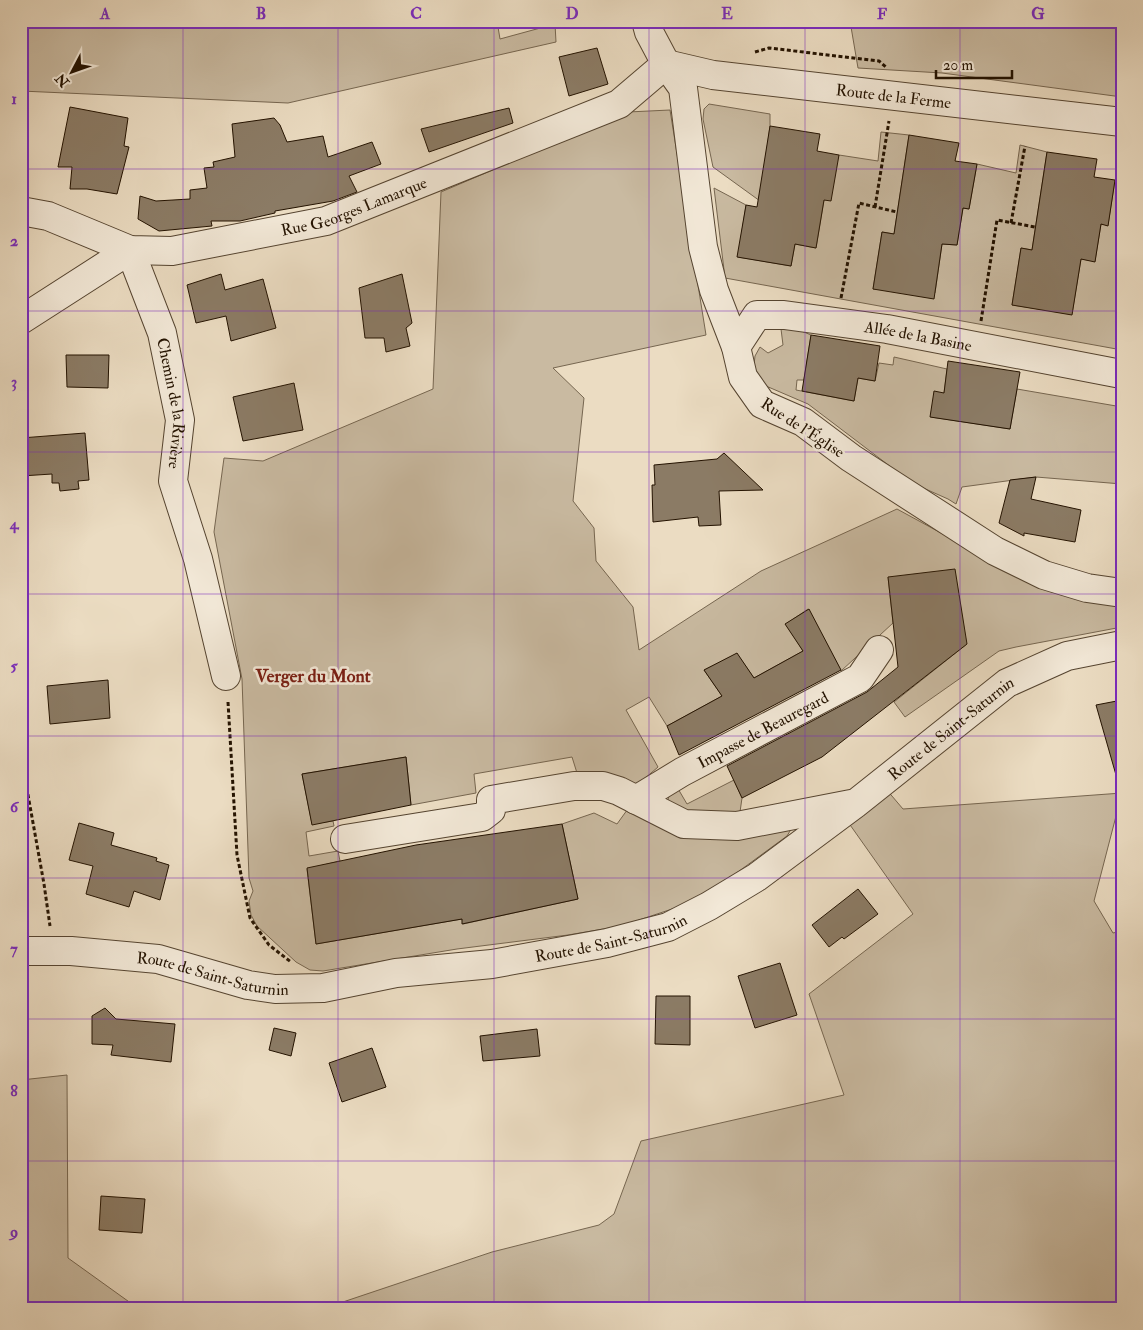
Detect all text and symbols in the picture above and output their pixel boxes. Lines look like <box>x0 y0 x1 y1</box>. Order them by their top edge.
text: A <box>99 4 111 24</box>
text: B <box>256 4 266 24</box>
text: C <box>410 4 422 24</box>
text: D <box>565 4 579 24</box>
text: E <box>721 4 733 24</box>
text: F <box>877 4 887 24</box>
text: G <box>1031 4 1045 24</box>
north arrow <box>48 48 98 98</box>
scale bar <box>936 48 1012 80</box>
text: 20 m <box>943 56 973 75</box>
text: N <box>52 70 74 91</box>
street label: Route de la Ferme <box>835 80 952 113</box>
text: 1 <box>11 89 17 109</box>
street label: Rue Georges Lamarque <box>279 173 430 241</box>
text: 2 <box>10 231 18 251</box>
street label: Allée de la Basine <box>862 317 974 356</box>
street label: Chemin de la Rivière <box>152 336 189 470</box>
text: 3 <box>11 372 17 392</box>
street label: Rue de l'Église <box>757 393 849 462</box>
text: 4 <box>9 514 20 534</box>
text: 5 <box>10 656 18 676</box>
district label: Verger du Mont <box>255 665 371 688</box>
street label: Route de Saint-Saturnin <box>884 672 1017 785</box>
street label: Impasse de Beauregard <box>694 687 832 773</box>
text: 6 <box>10 797 20 817</box>
street label: Route de Saint-Saturnin <box>533 910 691 967</box>
text: 7 <box>10 939 18 959</box>
street label: Route de Saint-Saturnin <box>136 948 289 1000</box>
text: 8 <box>10 1081 18 1101</box>
text: 9 <box>8 1222 18 1242</box>

